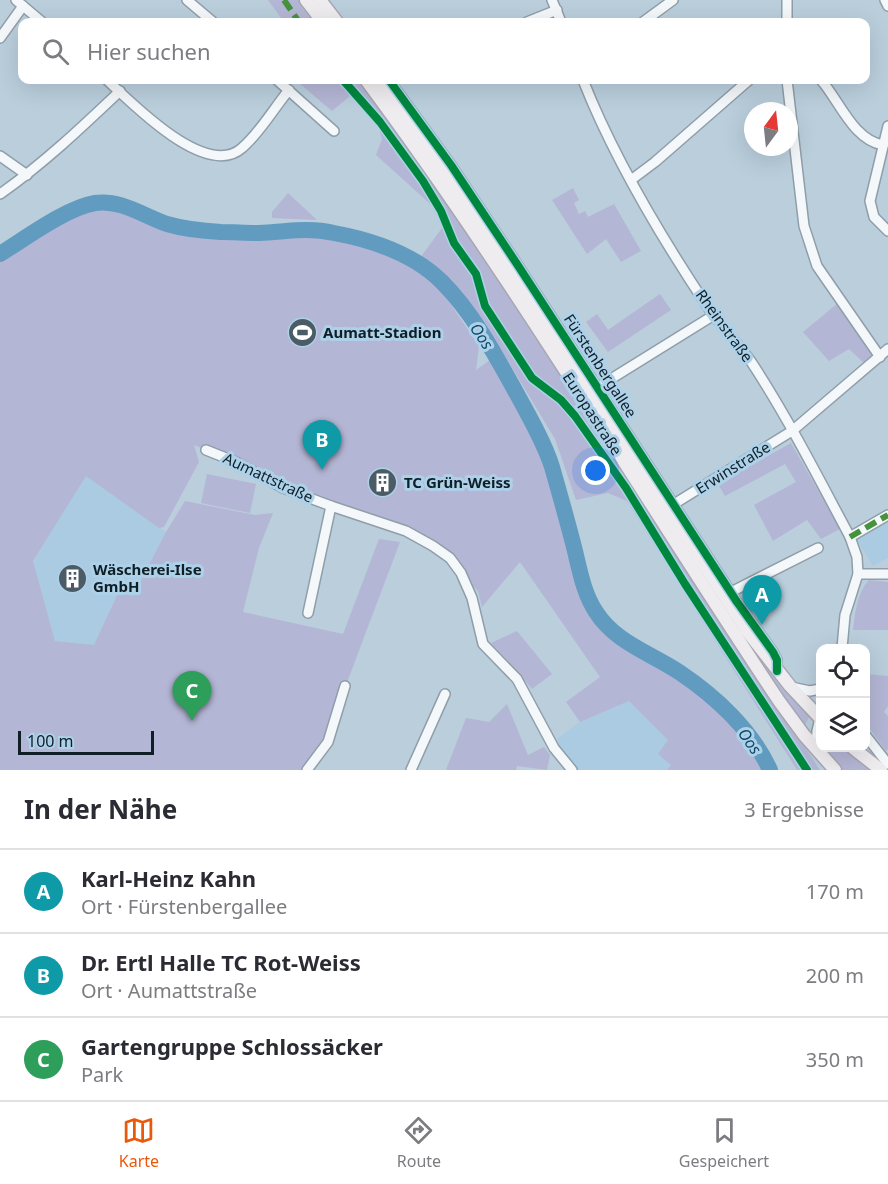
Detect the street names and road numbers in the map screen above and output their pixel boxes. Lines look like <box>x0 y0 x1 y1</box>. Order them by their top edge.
street label: Rheinstraße <box>692 285 758 366</box>
street label: Fürstenbergallee <box>560 310 642 421</box>
street label: Europastraße <box>559 368 627 459</box>
street label: Erwinstraße <box>691 436 774 498</box>
street label: Aumattstraße <box>220 448 317 507</box>

